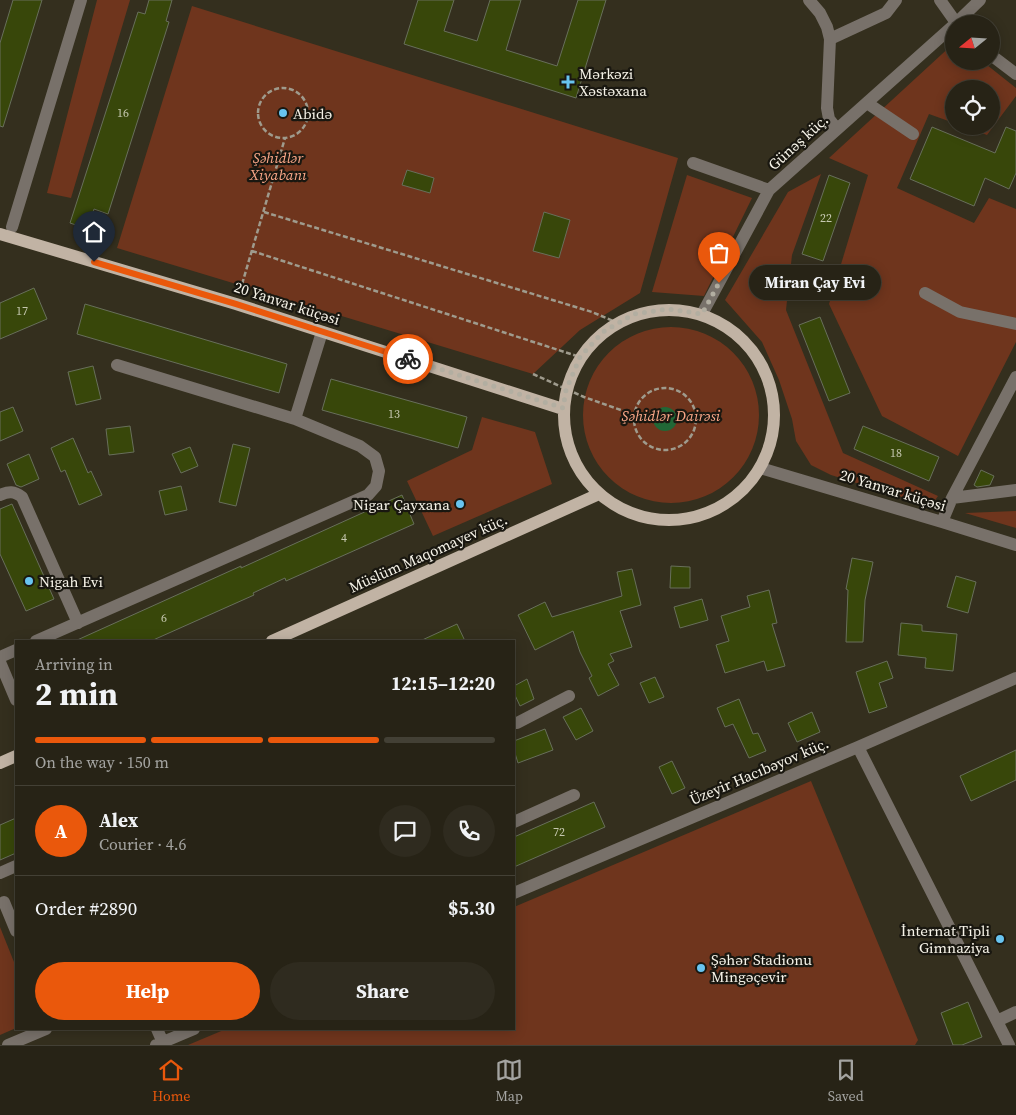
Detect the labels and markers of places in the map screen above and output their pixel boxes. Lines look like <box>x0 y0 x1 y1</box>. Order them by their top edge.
place label: Mərkəzi Xəstəxana <box>579 63 647 101</box>
marker: Mərkəzi Xəstəxana <box>561 75 575 89</box>
place label: Abidə <box>293 103 333 124</box>
marker: Abidə <box>277 107 289 119</box>
pin <box>73 211 115 262</box>
pin <box>698 232 740 283</box>
callout: Miran Çay Evi <box>749 266 882 300</box>
place label: Nigar Çayxana <box>353 494 450 515</box>
marker: Nigar Çayxana <box>454 498 466 510</box>
place label: Nigah Evi <box>39 571 103 592</box>
marker: Nigah Evi <box>23 575 35 587</box>
place label: İnternat Tipli Gimnaziya <box>901 920 990 958</box>
marker: İnternat Tipli Gimnaziya <box>994 933 1006 945</box>
place label: Şəhər Stadionu Mingəçevir <box>711 949 812 987</box>
marker: Şəhər Stadionu Mingəçevir <box>695 962 707 974</box>

